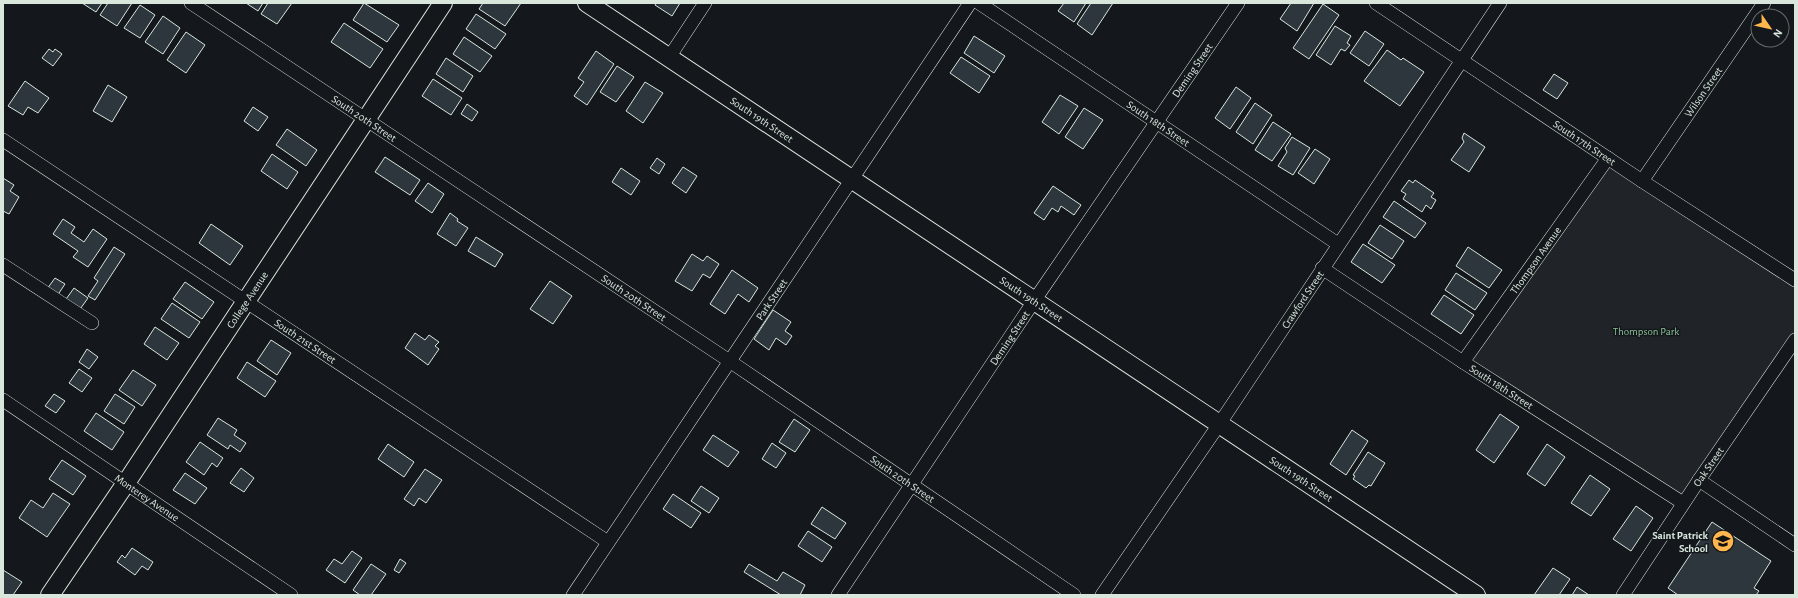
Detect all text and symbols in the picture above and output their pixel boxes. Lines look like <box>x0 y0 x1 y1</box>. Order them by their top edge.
north arrow <box>1750 8 1790 48</box>
text: N <box>1771 27 1785 40</box>
street label: Deming Street <box>1170 41 1215 99</box>
street label: Wilson Street <box>1683 65 1725 119</box>
street label: South 20th Street <box>330 93 399 144</box>
street label: South 19th Street <box>728 95 795 145</box>
street label: South 18th Street <box>1125 99 1192 149</box>
street label: South 17th Street <box>1551 118 1618 168</box>
street label: Thompson Avenue <box>1508 225 1563 296</box>
street label: Crawford Street <box>1280 269 1326 331</box>
street label: College Avenue <box>225 270 270 330</box>
street label: South 20th Street <box>600 273 668 324</box>
street label: South 19th Street <box>998 275 1065 324</box>
street label: Park Street <box>754 277 790 322</box>
street label: Deming Street <box>988 309 1032 367</box>
street label: South 21st Street <box>272 317 338 366</box>
park label: Thompson Park <box>1613 326 1679 337</box>
street label: South 18th Street <box>1467 363 1535 412</box>
street label: Oak Street <box>1691 445 1726 489</box>
street label: South 20th Street <box>868 453 937 505</box>
street label: South 19th Street <box>1267 454 1335 504</box>
street label: Monterey Avenue <box>113 472 181 524</box>
school or university icon: Saint Patrick School <box>1710 528 1736 554</box>
place label: Saint Patrick School <box>1652 530 1709 554</box>

